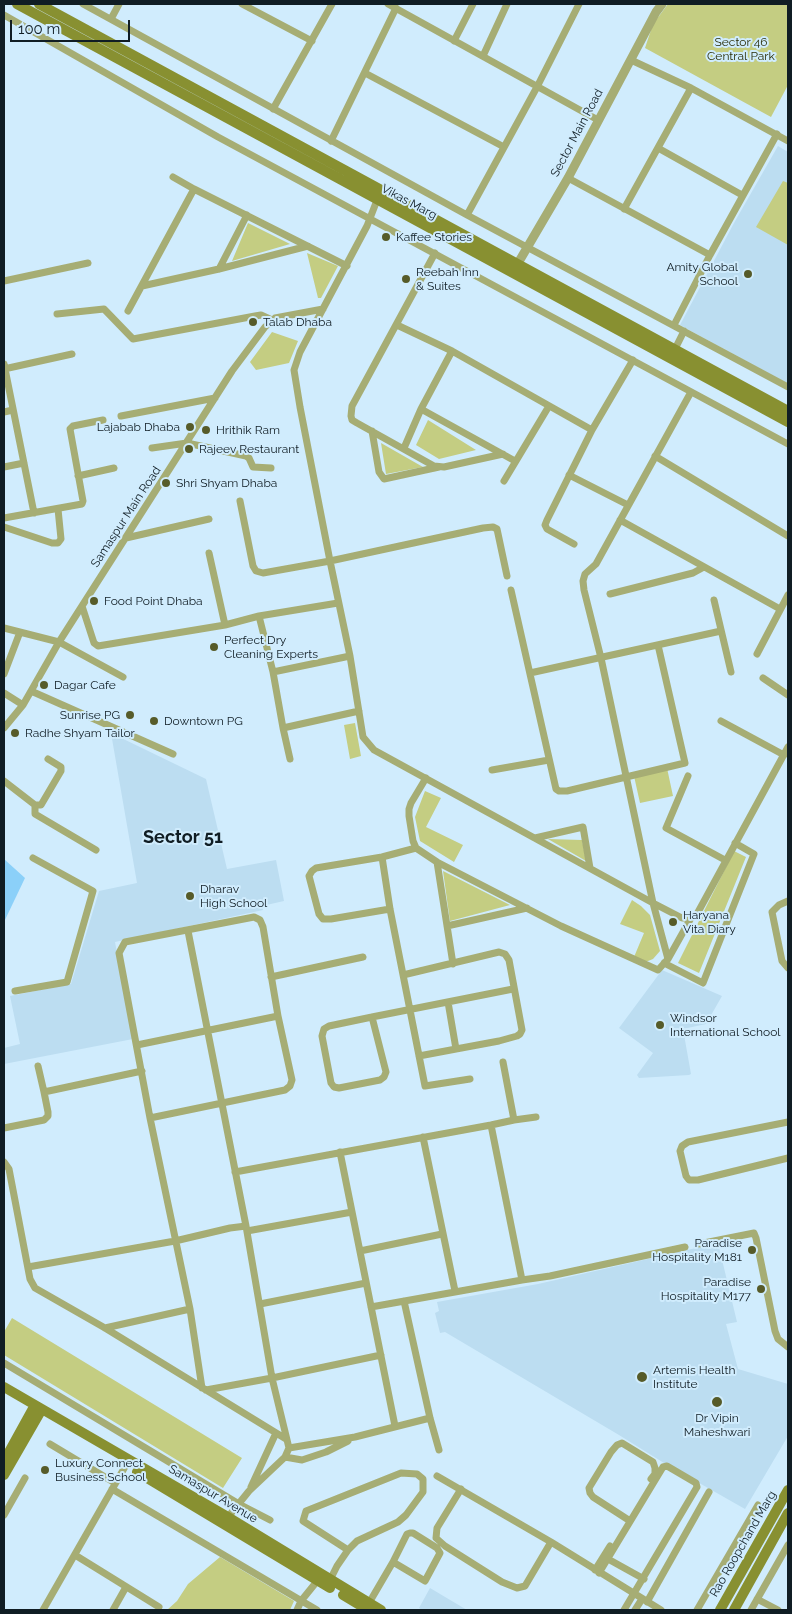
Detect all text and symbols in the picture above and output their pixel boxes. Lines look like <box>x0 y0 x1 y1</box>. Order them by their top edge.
scale bar <box>12 10 132 42</box>
text: 100 m <box>18 20 60 38</box>
park label: Sector 46 Central Park <box>707 35 775 63</box>
street label: Sector Main Road <box>548 86 606 180</box>
street label: Vikas Marg <box>379 181 439 223</box>
place label: Kaffee Stories <box>396 230 472 244</box>
marker: Kaffee Stories <box>380 231 392 243</box>
place label: Amity Global School <box>666 260 738 288</box>
place label: Reebah Inn & Suites <box>416 265 479 293</box>
marker: Amity Global School <box>742 268 754 280</box>
marker: Reebah Inn & Suites <box>400 273 412 285</box>
place label: Talab Dhaba <box>263 315 332 329</box>
marker: Talab Dhaba <box>247 316 259 328</box>
place label: Lajabab Dhaba <box>97 420 180 434</box>
marker: Lajabab Dhaba <box>184 421 196 433</box>
place label: Hrithik Ram <box>216 423 280 437</box>
marker: Hrithik Ram <box>200 424 212 436</box>
place label: Rajeev Restaurant <box>199 442 299 456</box>
marker: Rajeev Restaurant <box>183 443 195 455</box>
street label: Samaspur Main Road <box>88 464 164 570</box>
place label: Shri Shyam Dhaba <box>176 476 277 490</box>
marker: Shri Shyam Dhaba <box>160 477 172 489</box>
place label: Food Point Dhaba <box>104 594 203 608</box>
marker: Food Point Dhaba <box>88 595 100 607</box>
place label: Perfect Dry Cleaning Experts <box>224 633 318 661</box>
marker: Perfect Dry Cleaning Experts <box>208 641 220 653</box>
place label: Dagar Cafe <box>54 678 116 692</box>
marker: Dagar Cafe <box>38 679 50 691</box>
place label: Sunrise PG <box>60 708 120 722</box>
marker: Sunrise PG <box>124 709 136 721</box>
place label: Downtown PG <box>164 714 243 728</box>
marker: Downtown PG <box>148 715 160 727</box>
place label: Radhe Shyam Tailor <box>25 726 135 740</box>
marker: Radhe Shyam Tailor <box>9 727 21 739</box>
district label: Sector 51 <box>143 827 223 849</box>
place label: Dharav High School <box>200 882 267 910</box>
marker: Dharav High School <box>184 890 196 902</box>
place label: Haryana Vita Diary <box>683 908 736 936</box>
marker: Haryana Vita Diary <box>667 916 679 928</box>
place label: Windsor International School <box>670 1011 781 1039</box>
marker: Windsor International School <box>654 1019 666 1031</box>
place label: Paradise Hospitality M181 <box>652 1236 742 1264</box>
marker: Paradise Hospitality M181 <box>746 1244 758 1256</box>
place label: Paradise Hospitality M177 <box>661 1275 751 1303</box>
marker: Paradise Hospitality M177 <box>755 1283 767 1295</box>
place label: Artemis Health Institute <box>653 1363 735 1391</box>
marker: Artemis Health Institute <box>635 1370 649 1384</box>
marker: Dr Vipin Maheshwari <box>710 1395 724 1409</box>
place label: Dr Vipin Maheshwari <box>684 1411 750 1439</box>
place label: Luxury Connect Business School <box>55 1456 146 1484</box>
street label: Samaspur Avenue <box>166 1462 260 1526</box>
marker: Luxury Connect Business School <box>39 1464 51 1476</box>
street label: Rao Roopchand Marg <box>707 1488 779 1600</box>

